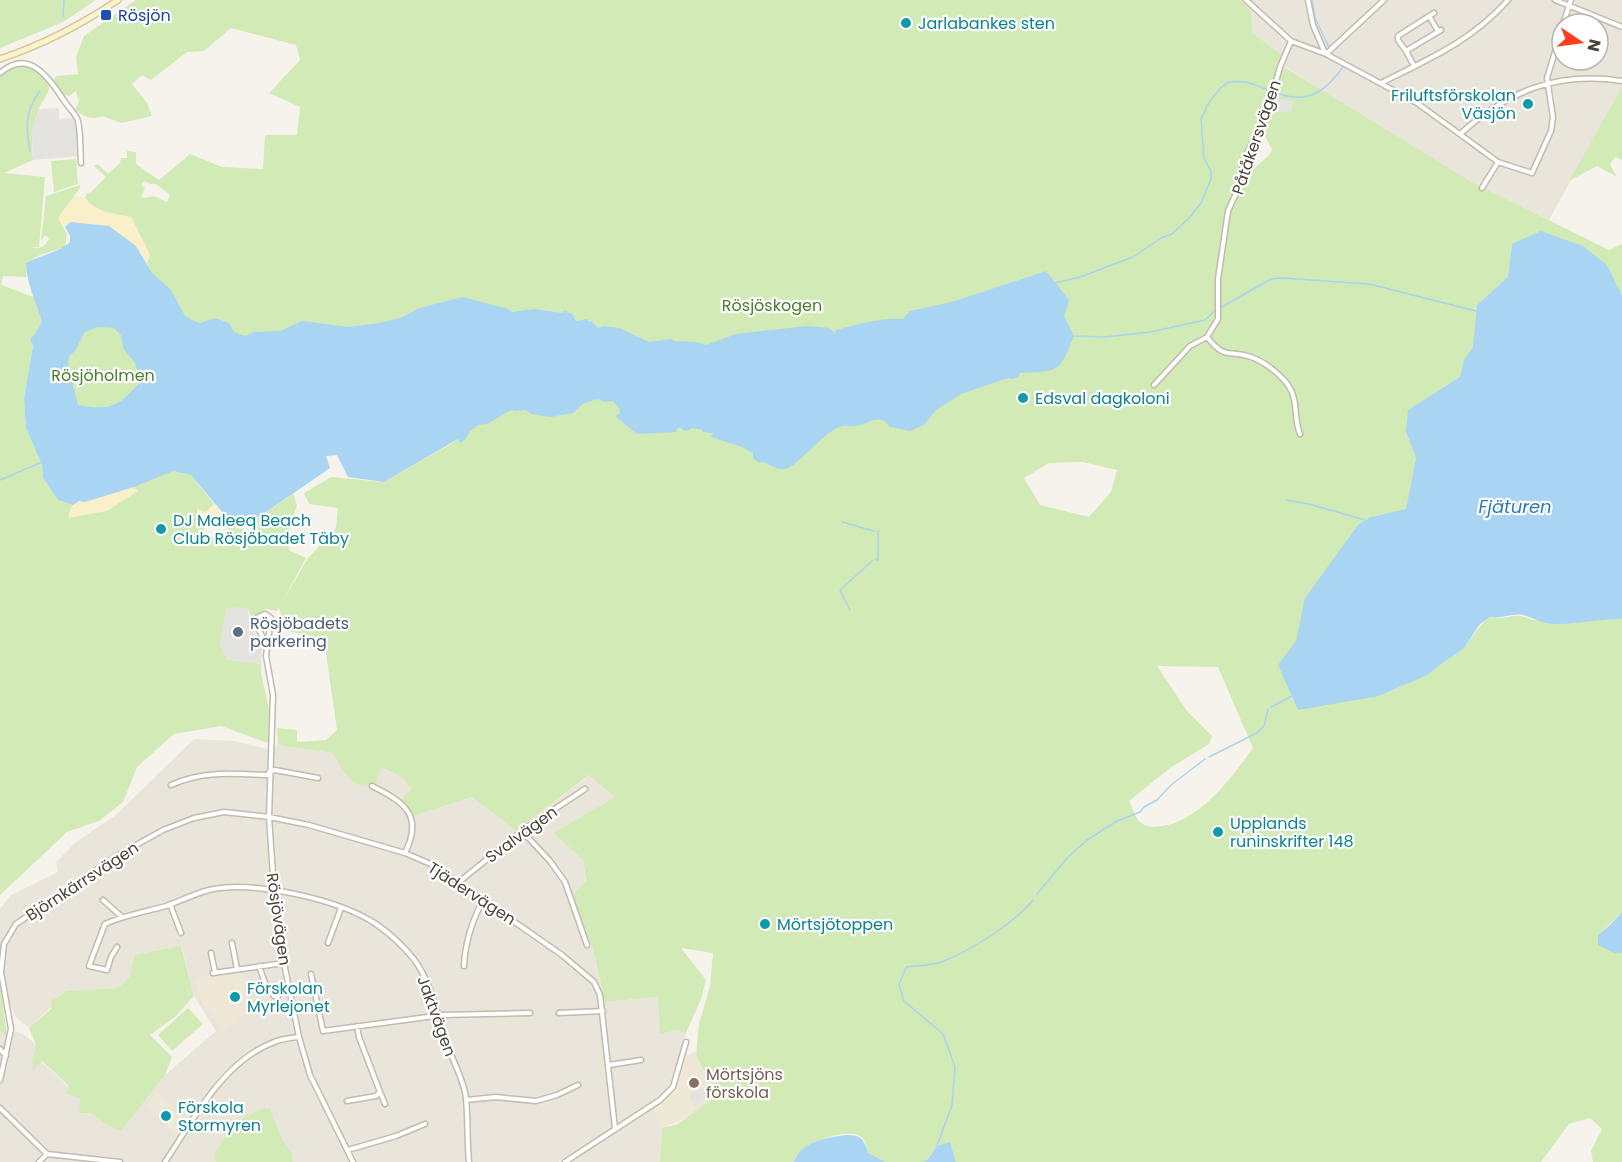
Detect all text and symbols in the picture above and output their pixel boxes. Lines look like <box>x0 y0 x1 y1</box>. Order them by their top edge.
place label: Rösjön <box>118 4 171 27</box>
marker: Rösjön <box>99 8 113 22</box>
place label: Jarlabankes sten <box>918 12 1055 35</box>
north arrow <box>1550 12 1610 72</box>
marker: Jarlabankes sten <box>899 16 913 30</box>
text: N <box>1582 37 1607 54</box>
street label: Påtåkersvägen <box>1226 77 1287 198</box>
place label: Friluftsförskolan Väsjön <box>1391 84 1516 125</box>
marker: Friluftsförskolan Väsjön <box>1521 97 1535 111</box>
park label: Rösjöskogen <box>722 294 822 317</box>
park label: Rösjöholmen <box>51 364 155 387</box>
place label: Edsval dagkoloni <box>1035 387 1170 410</box>
marker: Edsval dagkoloni <box>1016 391 1030 405</box>
water label: Fjäturen <box>1478 494 1552 519</box>
place label: DJ Maleeq Beach Club Rösjöbadet Täby <box>173 509 349 550</box>
marker: DJ Maleeq Beach Club Rösjöbadet Täby <box>154 522 168 536</box>
place label: Rösjöbadets parkering <box>250 612 349 653</box>
marker: Rösjöbadets parkering <box>231 625 245 639</box>
street label: Svalvägen <box>481 800 562 868</box>
place label: Upplands runinskrifter 148 <box>1230 812 1354 853</box>
marker: Upplands runinskrifter 148 <box>1211 825 1225 839</box>
street label: Björnkärrsvägen <box>21 836 143 927</box>
street label: Tjädervägen <box>423 856 520 931</box>
street label: Rösjövägen <box>261 871 296 967</box>
place label: Mörtsjötoppen <box>777 913 893 936</box>
marker: Mörtsjötoppen <box>758 917 772 931</box>
street label: Jaktvägen <box>411 973 462 1060</box>
place label: Förskolan Myrlejonet <box>247 977 330 1018</box>
marker: Förskolan Myrlejonet <box>228 990 242 1004</box>
place label: Mörtsjöns förskola <box>706 1063 783 1104</box>
marker: Mörtsjöns förskola <box>687 1076 701 1090</box>
place label: Förskola Stormyren <box>178 1096 261 1137</box>
marker: Förskola Stormyren <box>159 1109 173 1123</box>

